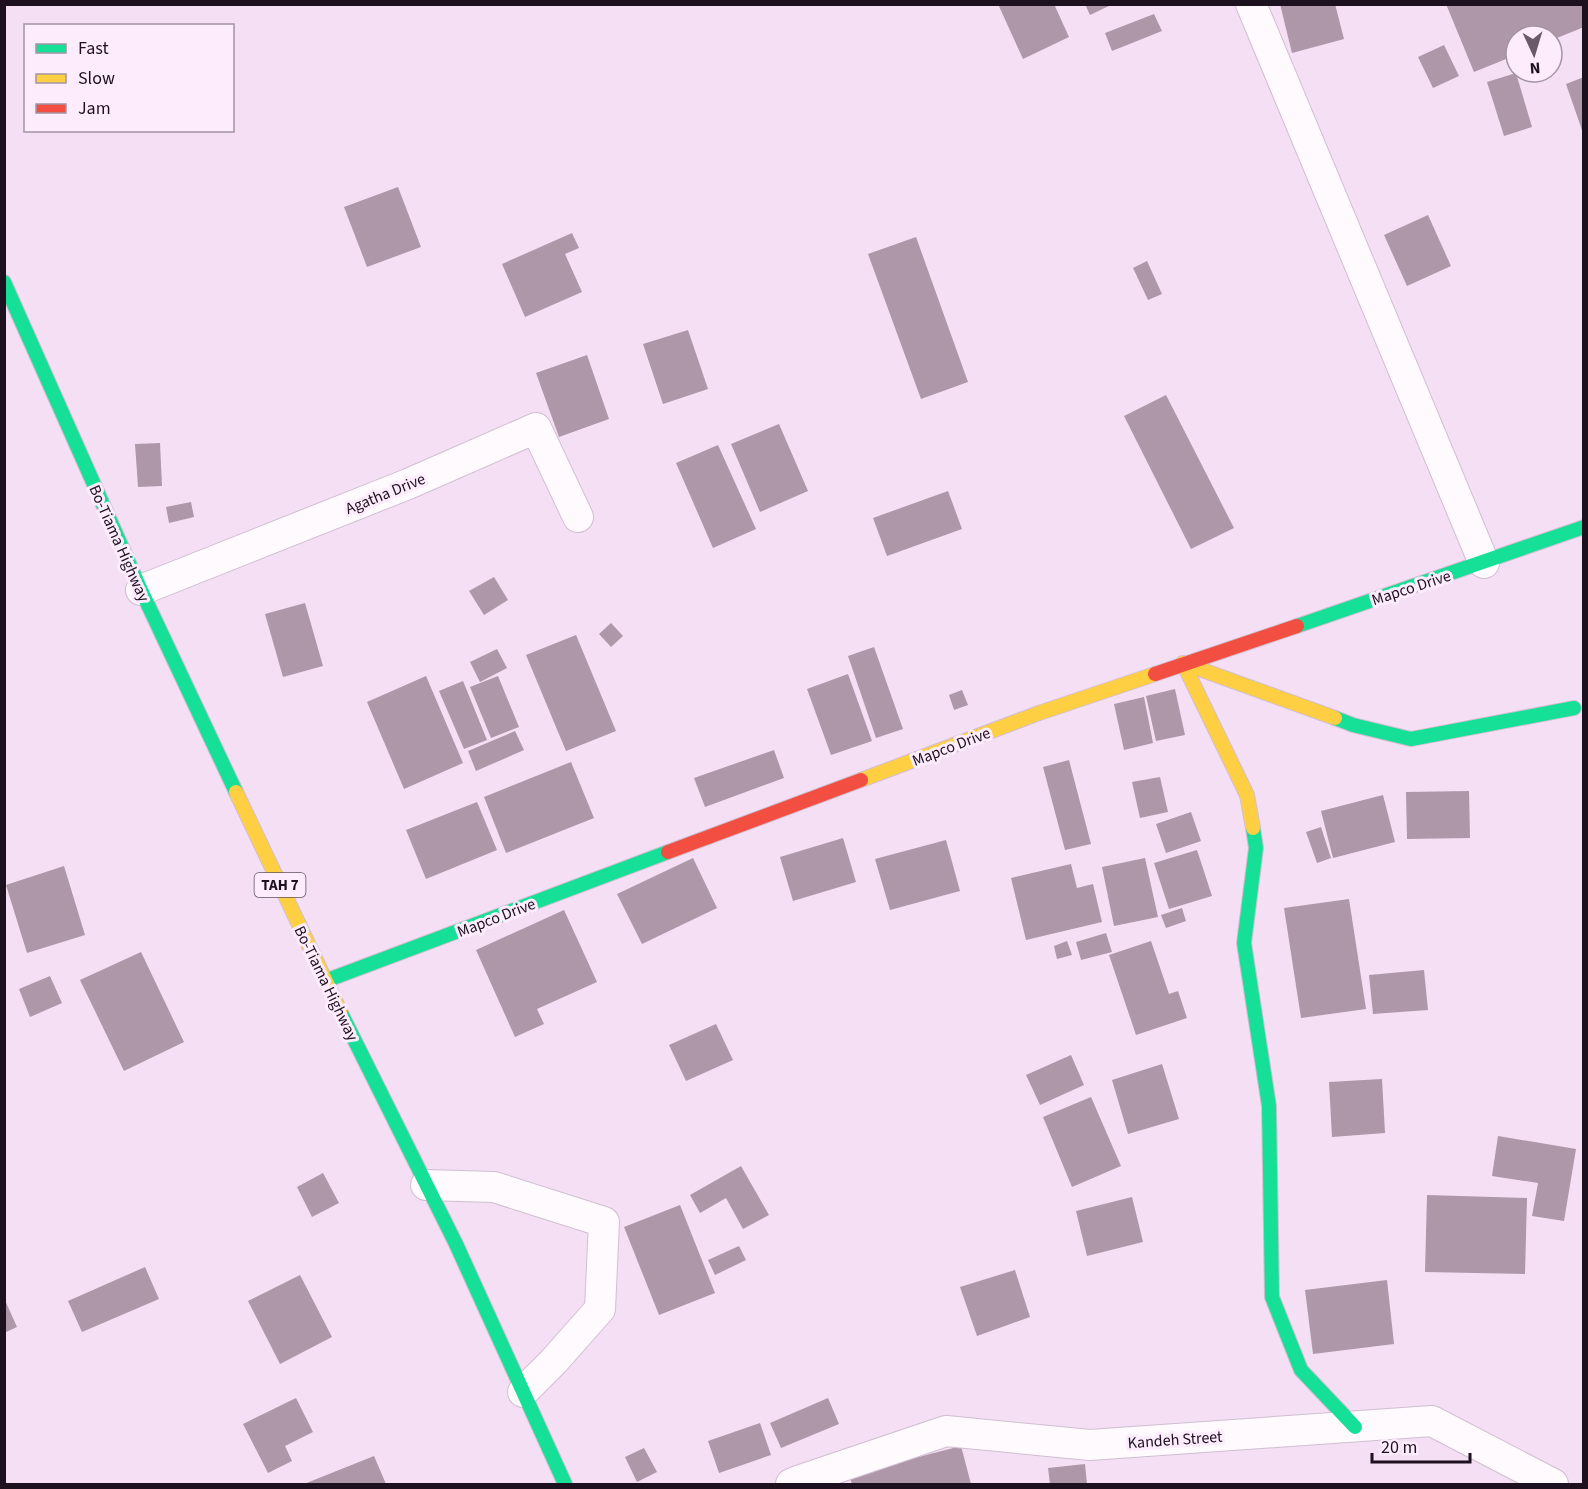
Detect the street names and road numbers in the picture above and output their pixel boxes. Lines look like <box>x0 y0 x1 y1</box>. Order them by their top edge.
street label: Agatha Drive <box>342 468 429 520</box>
street label: Bo-Tiama Highway <box>84 482 155 606</box>
street label: Mapco Drive <box>1369 565 1454 611</box>
street label: Mapco Drive <box>909 722 994 772</box>
road number: TAH 7 <box>254 873 306 897</box>
street label: Mapco Drive <box>454 893 539 943</box>
street label: Bo-Tiama Highway <box>289 922 364 1045</box>
street label: Kandeh Street <box>1127 1426 1224 1454</box>

